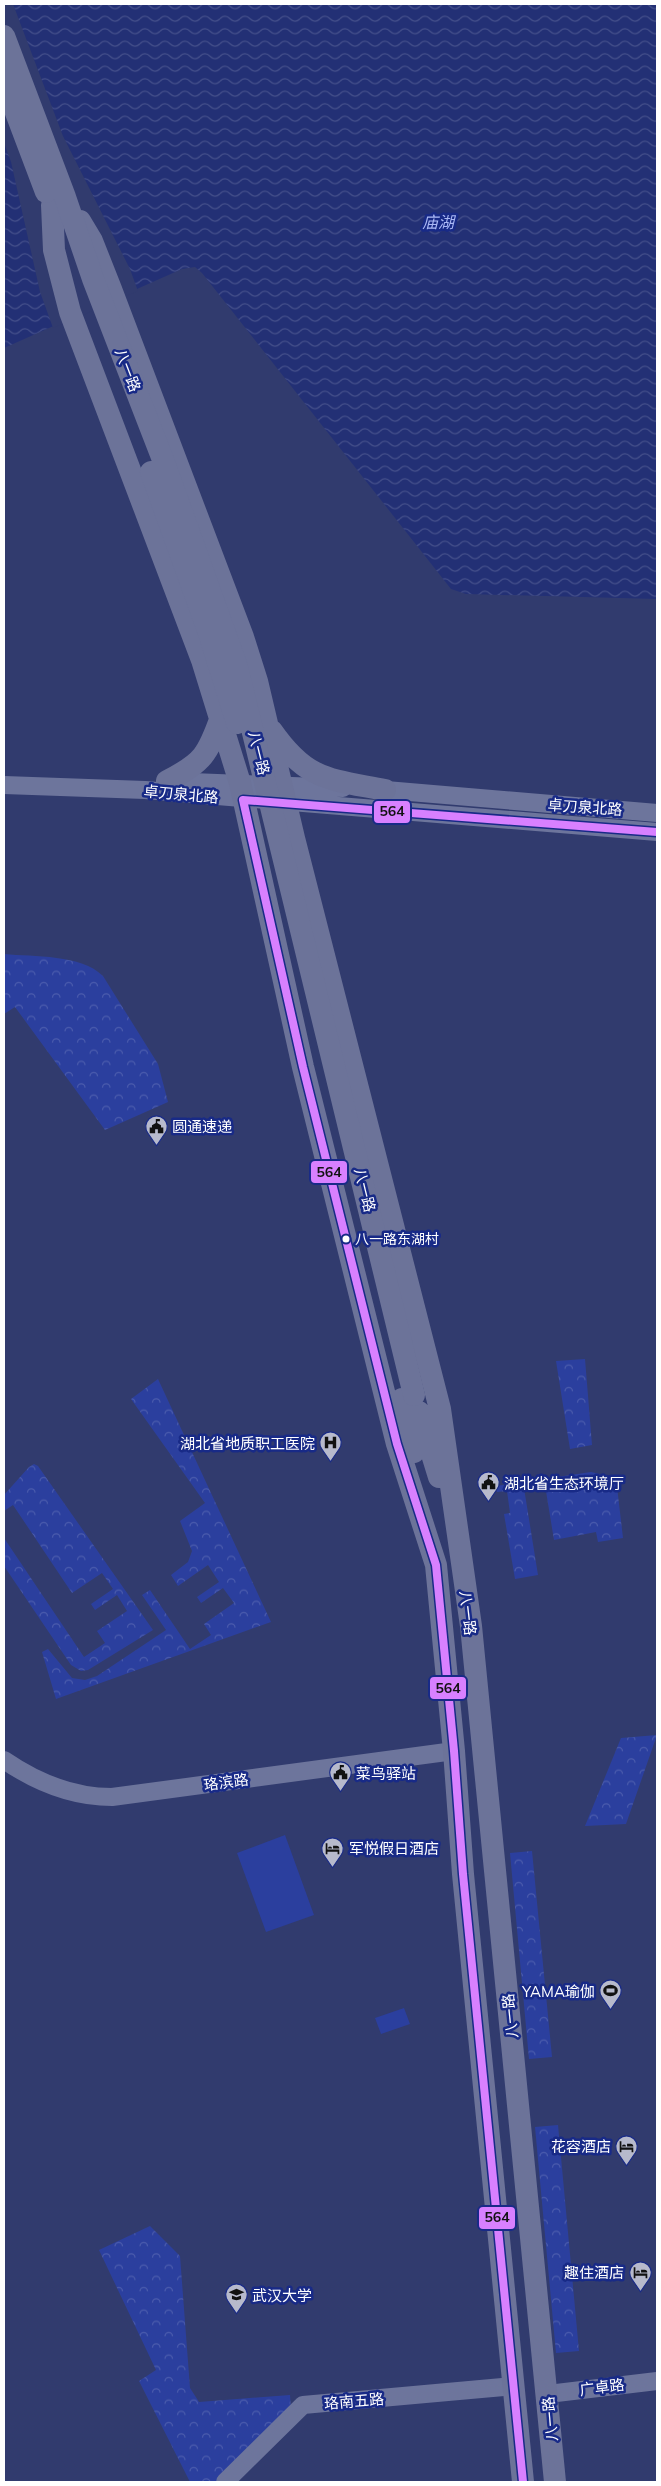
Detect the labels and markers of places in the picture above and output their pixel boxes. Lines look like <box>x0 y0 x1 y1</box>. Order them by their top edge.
public building icon: 圆通速递 <box>144 1114 168 1145</box>
place label: 圆通速递 <box>172 1117 232 1136</box>
place label: 八一路东湖村 <box>355 1230 439 1248</box>
marker: 八一路东湖村 <box>341 1234 351 1244</box>
hospital icon: 湖北省地质职工医院 <box>319 1431 343 1462</box>
place label: 湖北省地质职工医院 <box>180 1434 315 1453</box>
public building icon: 湖北省生态环境厅 <box>476 1471 500 1502</box>
place label: 湖北省生态环境厅 <box>504 1474 624 1493</box>
public building icon: 菜鸟驿站 <box>328 1761 352 1792</box>
place label: 菜鸟驿站 <box>356 1764 416 1783</box>
hotel icon: 军悦假日酒店 <box>321 1836 345 1867</box>
place label: 军悦假日酒店 <box>349 1839 439 1858</box>
sports icon: YAMA瑜伽 <box>599 1979 623 2010</box>
place label: YAMA瑜伽 <box>521 1982 595 2001</box>
hotel icon: 花容酒店 <box>615 2134 639 2165</box>
place label: 花容酒店 <box>551 2137 611 2156</box>
hotel icon: 趣住酒店 <box>628 2260 652 2291</box>
place label: 趣住酒店 <box>564 2263 624 2282</box>
school or university icon: 武汉大学 <box>224 2283 248 2314</box>
place label: 武汉大学 <box>252 2286 312 2305</box>

